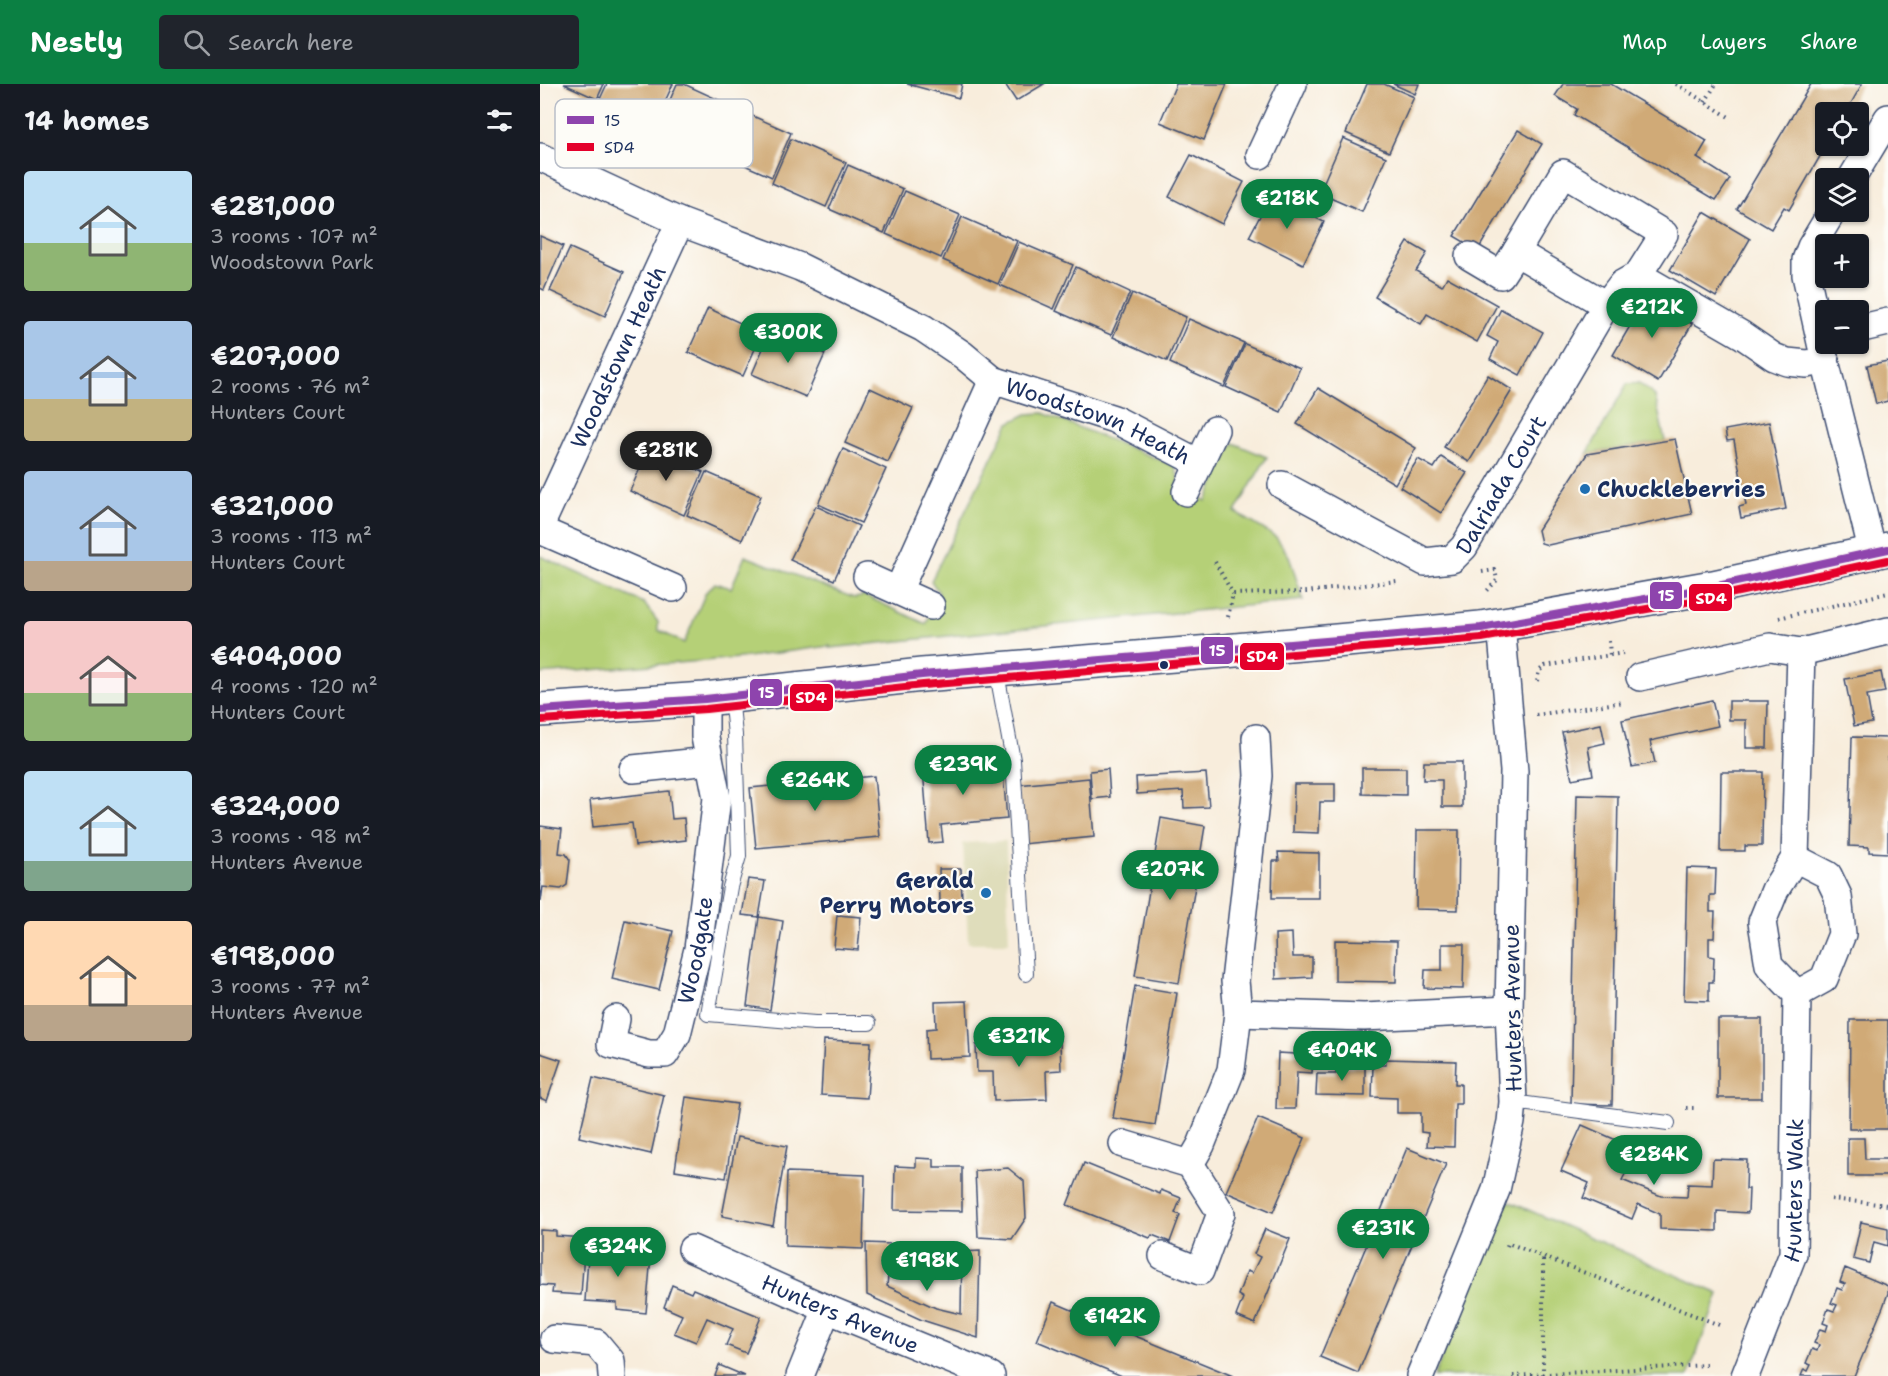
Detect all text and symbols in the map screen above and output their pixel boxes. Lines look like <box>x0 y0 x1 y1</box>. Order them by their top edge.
search box <box>159 15 579 69</box>
text: Nestly <box>30 23 123 61</box>
icon: search <box>180 26 213 59</box>
text: Search here <box>228 28 354 57</box>
text: Map <box>1622 28 1667 56</box>
text: Layers <box>1700 28 1767 56</box>
text: Share <box>1800 28 1858 56</box>
legend <box>555 99 753 168</box>
map controls <box>1815 102 1869 354</box>
button: locate <box>1815 102 1869 156</box>
text: 14 homes <box>24 103 150 138</box>
icon: filters <box>483 104 516 137</box>
text: 15 <box>604 110 620 131</box>
text: SD4 <box>604 137 635 158</box>
button: layers <box>1815 168 1869 222</box>
pin: €218K <box>1245 179 1329 230</box>
text: €218K <box>1255 185 1319 211</box>
text: €281,000 <box>210 188 335 223</box>
icon: home <box>72 195 144 267</box>
text: 3 rooms · 107 m² <box>210 223 378 249</box>
button: + <box>1815 234 1869 288</box>
text: Woodstown Park <box>210 249 374 275</box>
street label: Woodstown Heath <box>564 261 673 453</box>
pin: €212K <box>1610 288 1694 339</box>
text: €212K <box>1620 294 1684 320</box>
button: − <box>1815 300 1869 354</box>
pin: €300K <box>746 313 830 364</box>
text: €300K <box>753 319 823 345</box>
text: €207,000 <box>210 338 341 373</box>
icon: home <box>72 345 144 417</box>
street label: Woodstown Heath <box>1002 371 1196 471</box>
text: 2 rooms · 76 m² <box>210 373 370 399</box>
text: Hunters Court <box>210 399 345 425</box>
street label: Dalriada Court <box>1449 410 1553 560</box>
pin: €281K <box>624 431 708 482</box>
text: €281K <box>634 437 698 463</box>
place label: Chuckleberries <box>1597 475 1766 504</box>
marker: Chuckleberries <box>1578 482 1592 496</box>
text: €321,000 <box>210 488 334 523</box>
icon: home <box>72 495 144 567</box>
text: 3 rooms · 113 m² <box>210 523 372 549</box>
text: Hunters Court <box>210 549 345 575</box>
line badge: 15 <box>1649 581 1683 610</box>
line badge: SD4 <box>1688 583 1733 612</box>
text: 15 <box>1657 585 1675 606</box>
text: SD4 <box>1695 588 1727 609</box>
line badge: 15 <box>1200 636 1234 665</box>
text: €404,000 <box>210 638 342 673</box>
text: 15 <box>1208 640 1226 661</box>
line badge: SD4 <box>1239 642 1285 671</box>
icon: home <box>72 645 144 717</box>
text: SD4 <box>1246 646 1278 667</box>
unlabelled marker <box>1158 659 1170 671</box>
text: 4 rooms · 120 m² <box>210 673 378 699</box>
line badge: 15 <box>749 678 783 707</box>
text: 15 <box>757 682 775 703</box>
line badge: SD4 <box>789 683 834 712</box>
text: SD4 <box>795 687 827 708</box>
text: Hunters Court <box>210 699 345 725</box>
pin: €239K <box>921 745 1005 796</box>
text: €239K <box>929 751 997 777</box>
pin: €264K <box>773 761 857 812</box>
text: €264K <box>780 767 850 793</box>
text: €324,000 <box>210 788 340 823</box>
icon: home <box>72 795 144 867</box>
text: 3 rooms · 98 m² <box>210 823 371 849</box>
text: Hunters Avenue <box>210 849 363 875</box>
pin: €207K <box>1128 850 1212 901</box>
text: €207K <box>1136 856 1204 882</box>
place label: Gerald Perry Motors <box>819 866 974 920</box>
marker: Gerald Perry Motors <box>979 886 993 900</box>
street label: Woodgate <box>671 895 719 1007</box>
street label: Hunters Avenue <box>1497 924 1528 1092</box>
text: €198,000 <box>210 938 335 973</box>
icon: home <box>72 945 144 1017</box>
text: 3 rooms · 77 m² <box>210 973 370 999</box>
text: Hunters Avenue <box>210 999 363 1025</box>
pin: €321K <box>977 1017 1061 1068</box>
text: €321K <box>987 1023 1051 1049</box>
pin: €404K <box>1300 1031 1384 1082</box>
text: €404K <box>1307 1037 1377 1063</box>
street label: Hunters Walk <box>1777 1118 1810 1267</box>
pin: €284K <box>1612 1135 1696 1186</box>
text: €284K <box>1619 1141 1689 1167</box>
pin: €231K <box>1341 1209 1425 1260</box>
text: €231K <box>1351 1215 1415 1241</box>
pin: €324K <box>576 1227 660 1278</box>
text: €324K <box>584 1233 652 1259</box>
pin: €198K <box>885 1241 969 1292</box>
text: €198K <box>895 1247 959 1273</box>
street label: Hunters Avenue <box>757 1268 923 1360</box>
pin: €142K <box>1073 1297 1157 1348</box>
text: €142K <box>1084 1303 1146 1329</box>

